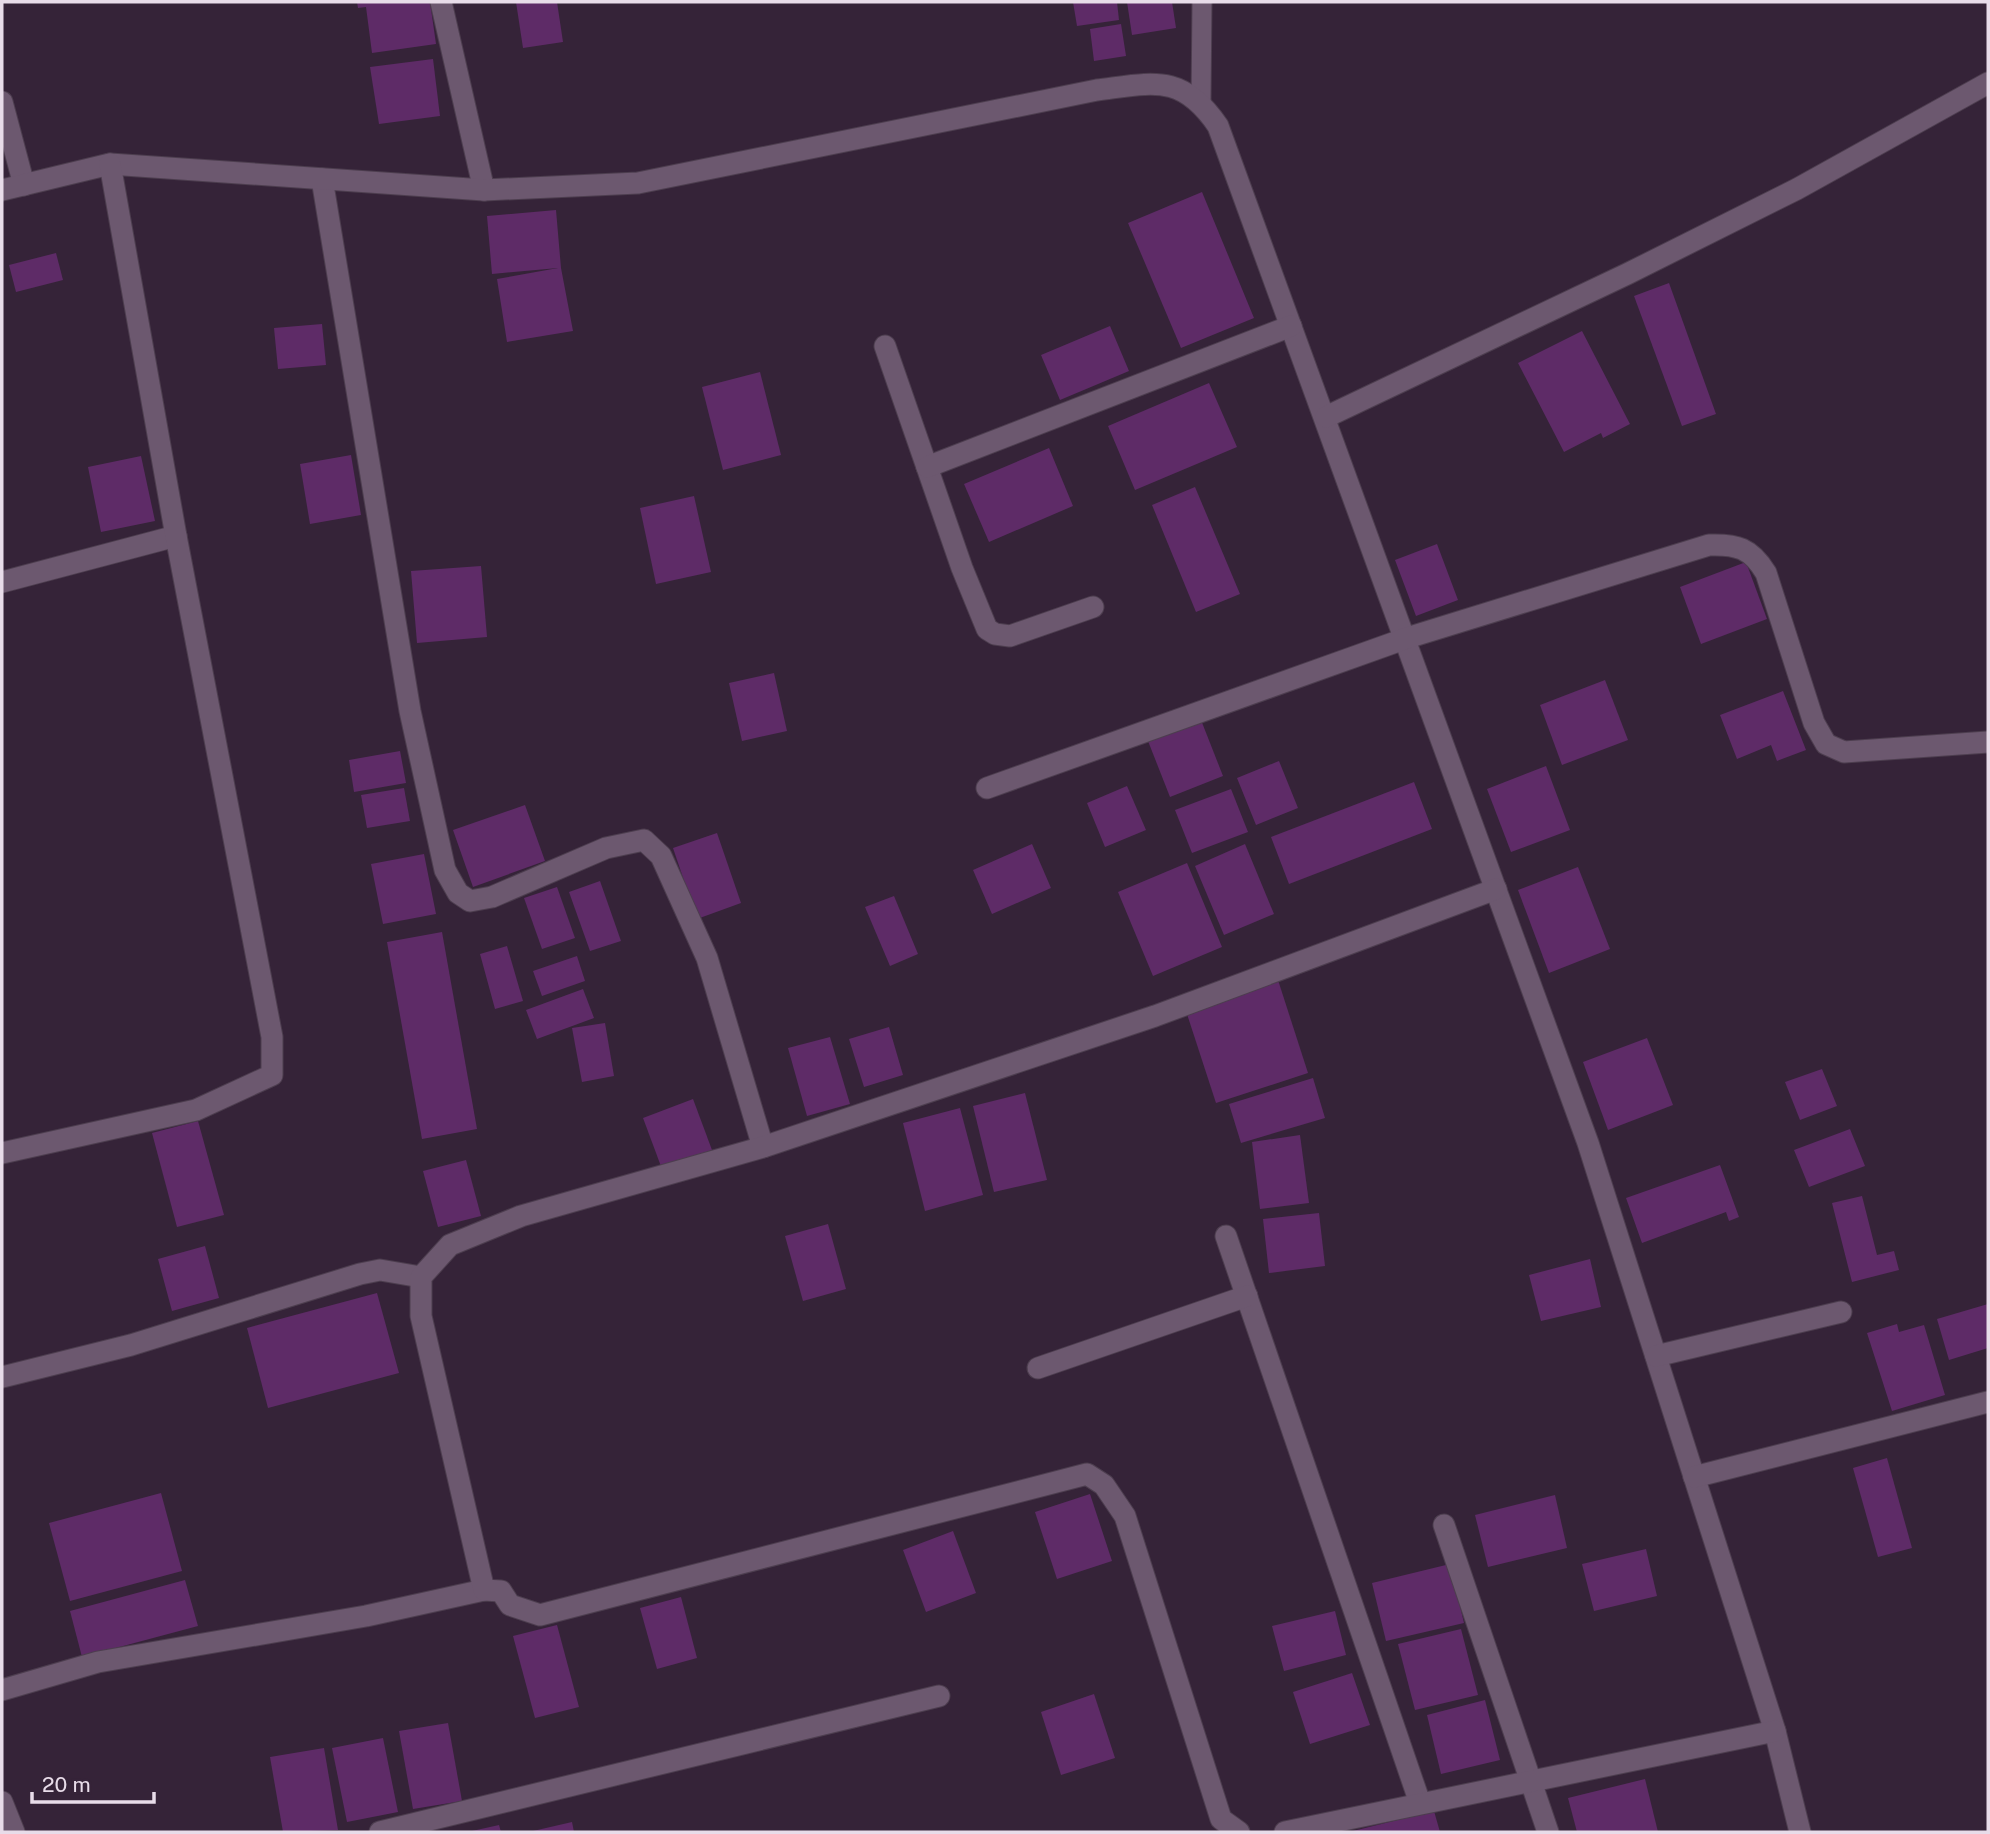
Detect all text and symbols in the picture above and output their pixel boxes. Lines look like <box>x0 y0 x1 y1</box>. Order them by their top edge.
scale bar <box>32 1760 154 1804</box>
text: 20 m <box>42 1772 91 1797</box>

